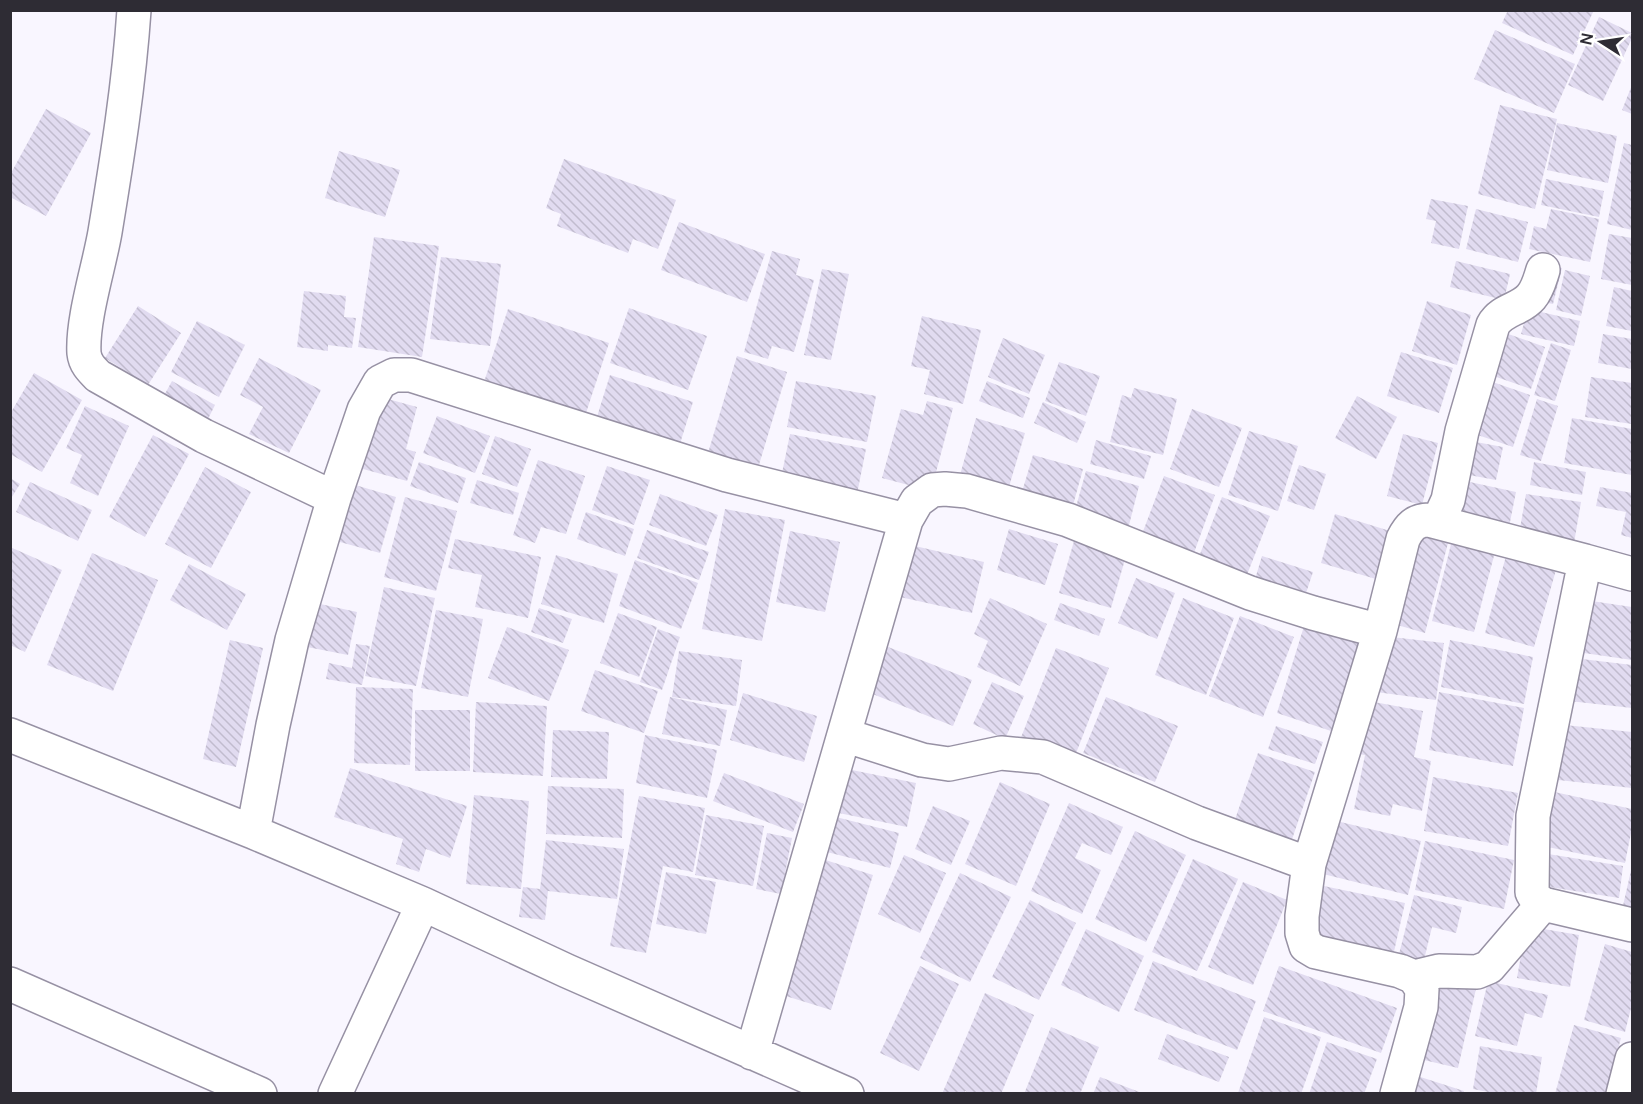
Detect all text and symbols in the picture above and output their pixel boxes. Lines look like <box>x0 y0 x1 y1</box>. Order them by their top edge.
north arrow <box>1571 12 1631 72</box>
text: N <box>1574 31 1598 47</box>

